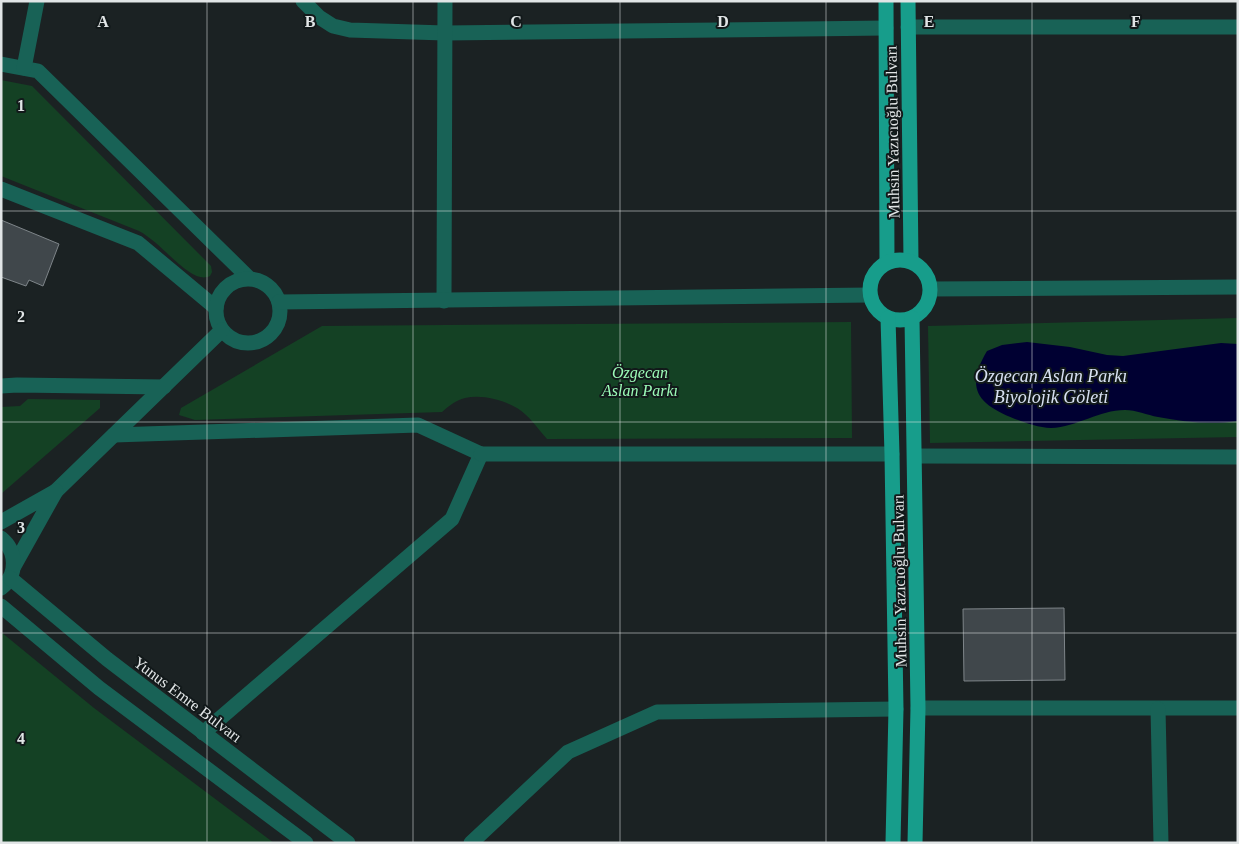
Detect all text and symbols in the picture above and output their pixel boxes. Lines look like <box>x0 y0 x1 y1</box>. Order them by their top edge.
text: A <box>97 13 109 30</box>
text: B <box>305 13 316 30</box>
text: C <box>510 13 522 30</box>
text: D <box>717 13 729 30</box>
text: E <box>924 13 934 30</box>
text: F <box>1131 13 1141 30</box>
street label: Muhsin Yazıcıoğlu Bulvarı <box>882 45 904 219</box>
text: 1 <box>17 97 25 114</box>
text: 2 <box>17 308 25 325</box>
park label: Özgecan Aslan Parkı <box>601 364 678 399</box>
water label: Özgecan Aslan Parkı Biyolojik Göleti <box>975 366 1127 407</box>
street label: Muhsin Yazıcıoğlu Bulvarı <box>889 494 911 668</box>
text: 3 <box>17 519 25 536</box>
street label: Yunus Emre Bulvarı <box>130 653 245 746</box>
text: 4 <box>17 730 25 747</box>

